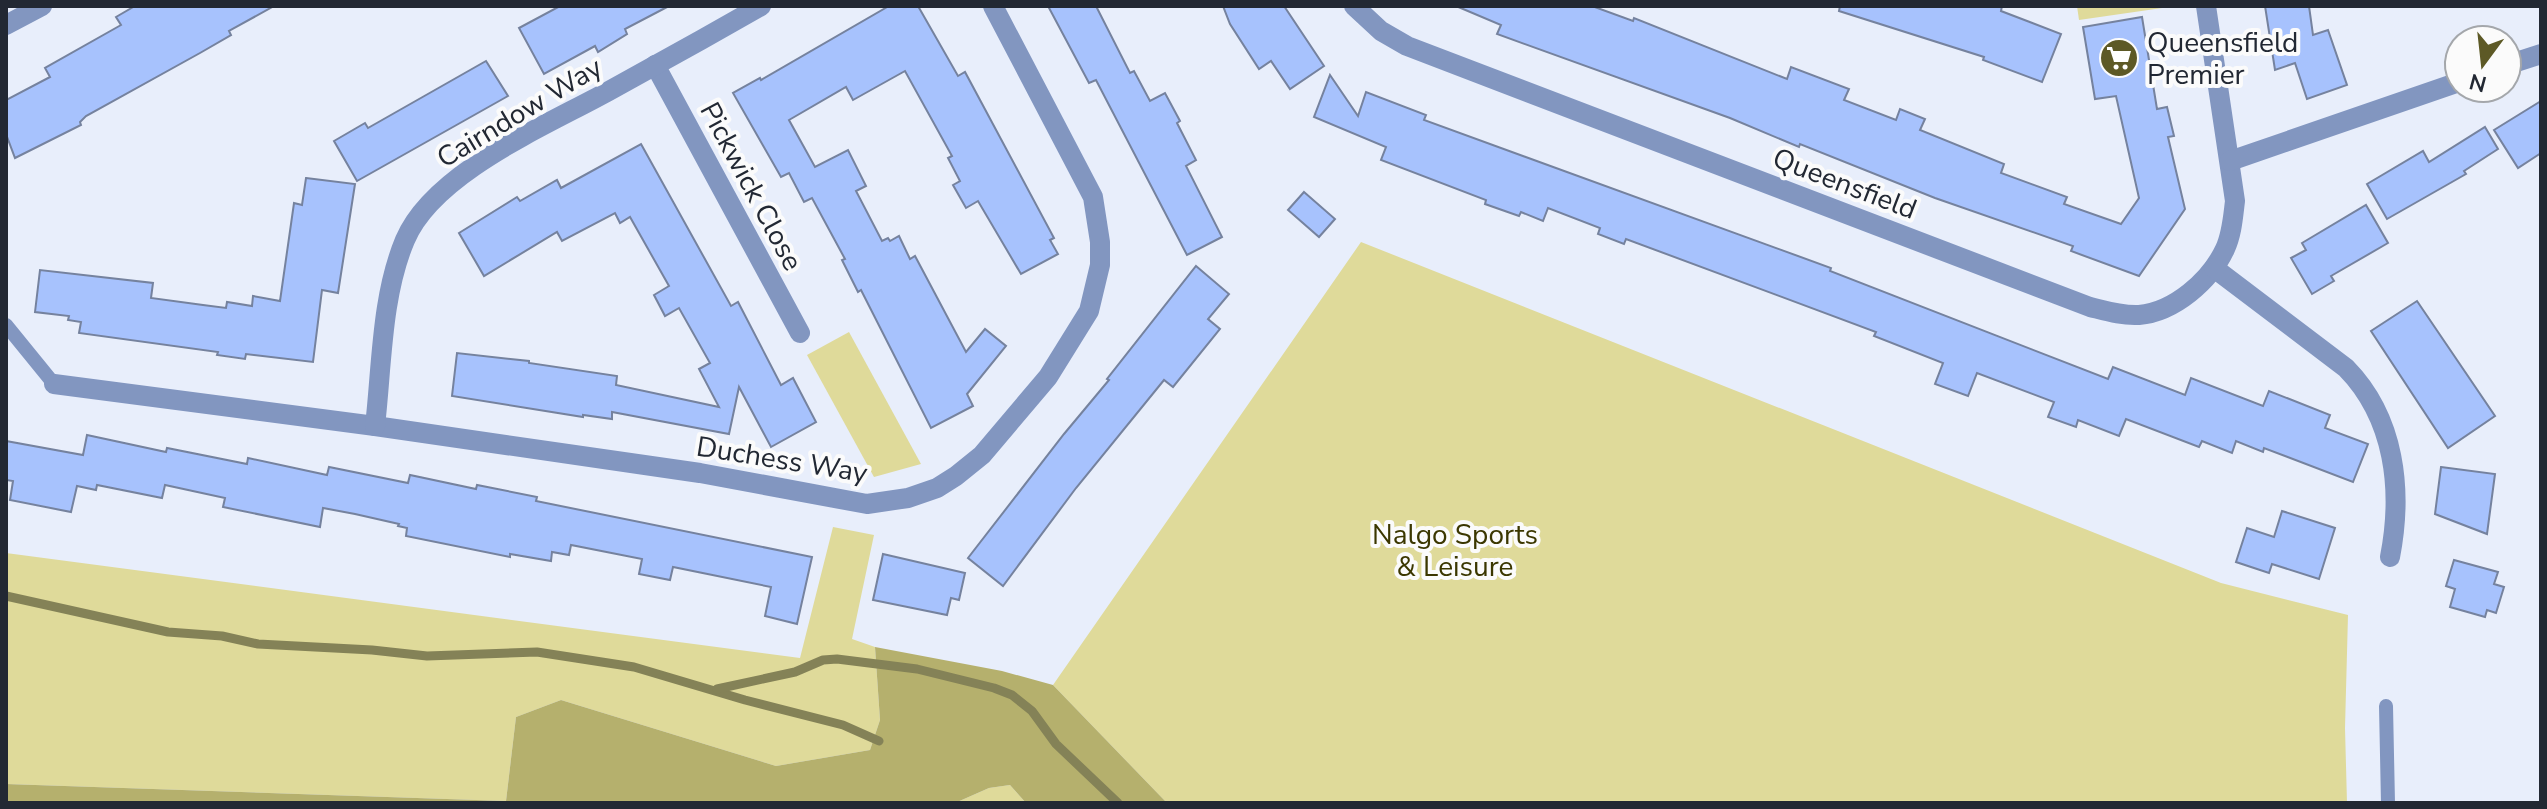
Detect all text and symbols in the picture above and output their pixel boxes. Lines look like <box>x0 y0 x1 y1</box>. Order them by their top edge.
place label: Queensfield Premier <box>2147 24 2298 94</box>
north arrow <box>2443 24 2523 104</box>
supermarket icon: Queensfield Premier <box>2098 37 2140 79</box>
street label: Cairndow Way <box>430 48 610 177</box>
text: N <box>2466 66 2490 99</box>
street label: Pickwick Close <box>691 95 812 277</box>
street label: Queensfield <box>1767 139 1922 229</box>
street label: Duchess Way <box>694 428 871 492</box>
park label: Nalgo Sports & Leisure <box>1372 516 1538 586</box>

